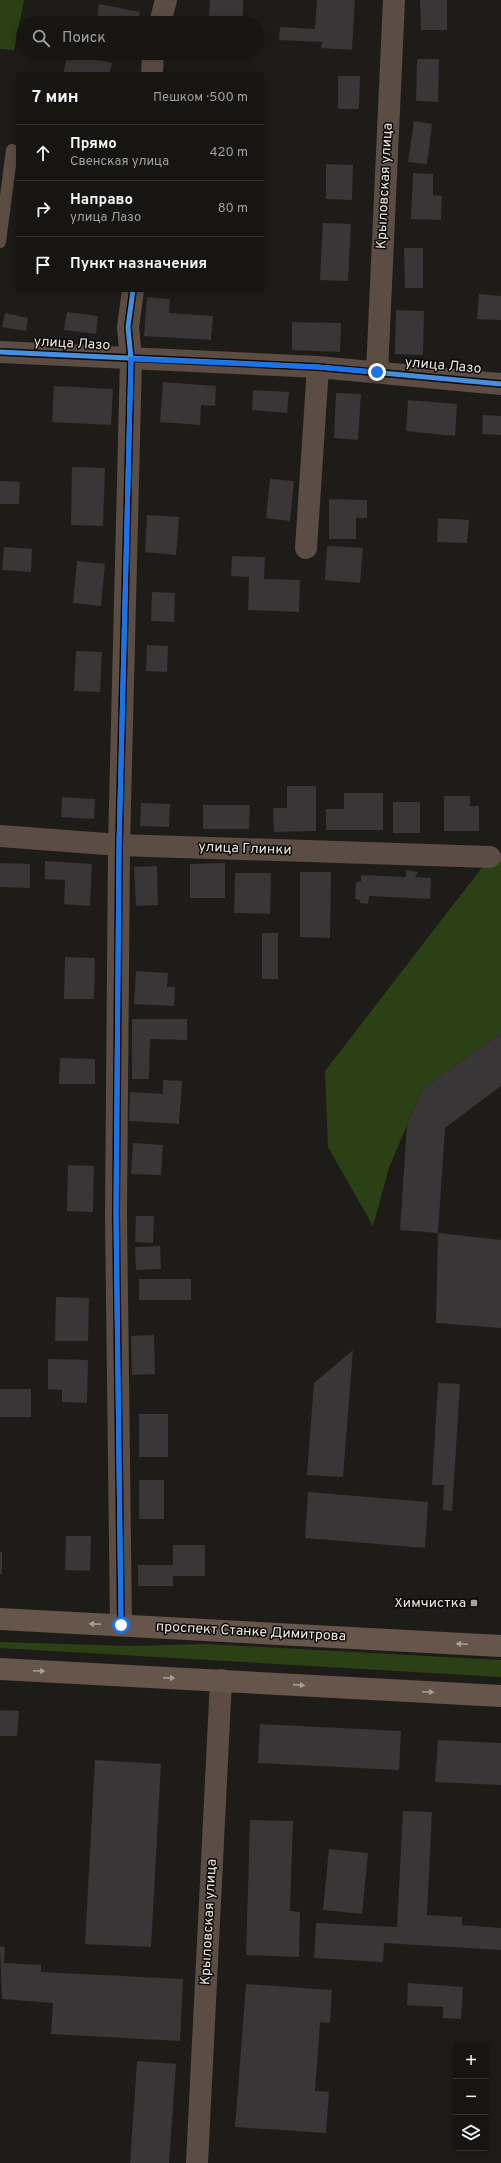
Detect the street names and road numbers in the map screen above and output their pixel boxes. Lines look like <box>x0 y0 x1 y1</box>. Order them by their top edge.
street label: Крыловская улица <box>373 122 397 250</box>
street label: улица Лазо <box>33 334 111 355</box>
street label: улица Лазо <box>404 354 482 378</box>
street label: улица Глинки <box>198 839 292 859</box>
street label: проспект Станке Димитрова <box>156 1619 346 1645</box>
street label: Крыловская улица <box>197 1858 221 1986</box>

